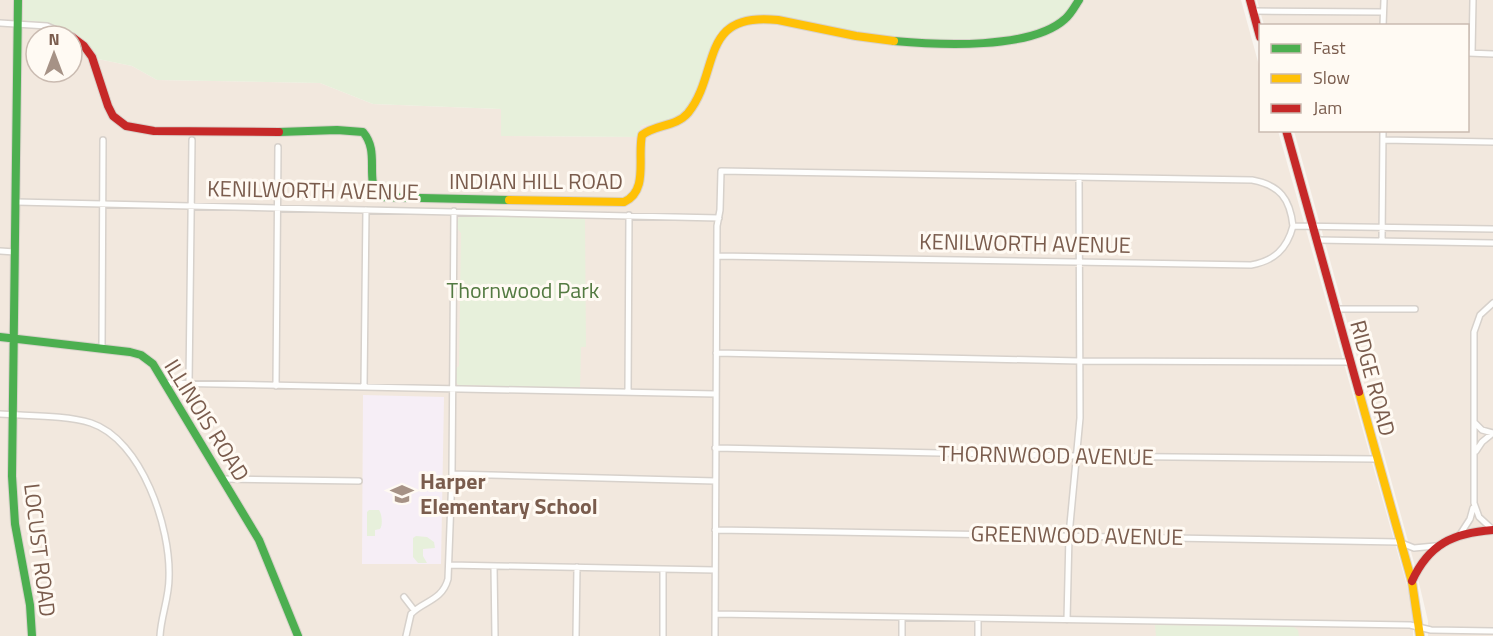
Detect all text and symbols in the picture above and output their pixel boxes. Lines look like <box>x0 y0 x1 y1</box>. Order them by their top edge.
north arrow <box>24 24 84 84</box>
legend <box>1259 24 1469 132</box>
text: N <box>48 27 60 51</box>
text: Fast <box>1313 34 1346 61</box>
text: Slow <box>1313 64 1350 91</box>
text: Jam <box>1313 94 1342 121</box>
street label: INDIAN HILL ROAD <box>449 164 623 198</box>
street label: KENILWORTH AVENUE <box>207 171 419 209</box>
street label: KENILWORTH AVENUE <box>919 224 1131 262</box>
park label: Thornwood Park <box>447 273 600 307</box>
street label: RIDGE ROAD <box>1341 316 1405 440</box>
street label: ILLINOIS ROAD <box>156 352 258 488</box>
street label: THORNWOOD AVENUE <box>938 436 1154 474</box>
place label: Harper Elementary School <box>420 464 598 523</box>
street label: LOCUST ROAD <box>15 481 65 619</box>
school or university icon: Harper Elementary School <box>389 481 415 507</box>
street label: GREENWOOD AVENUE <box>970 516 1184 554</box>

